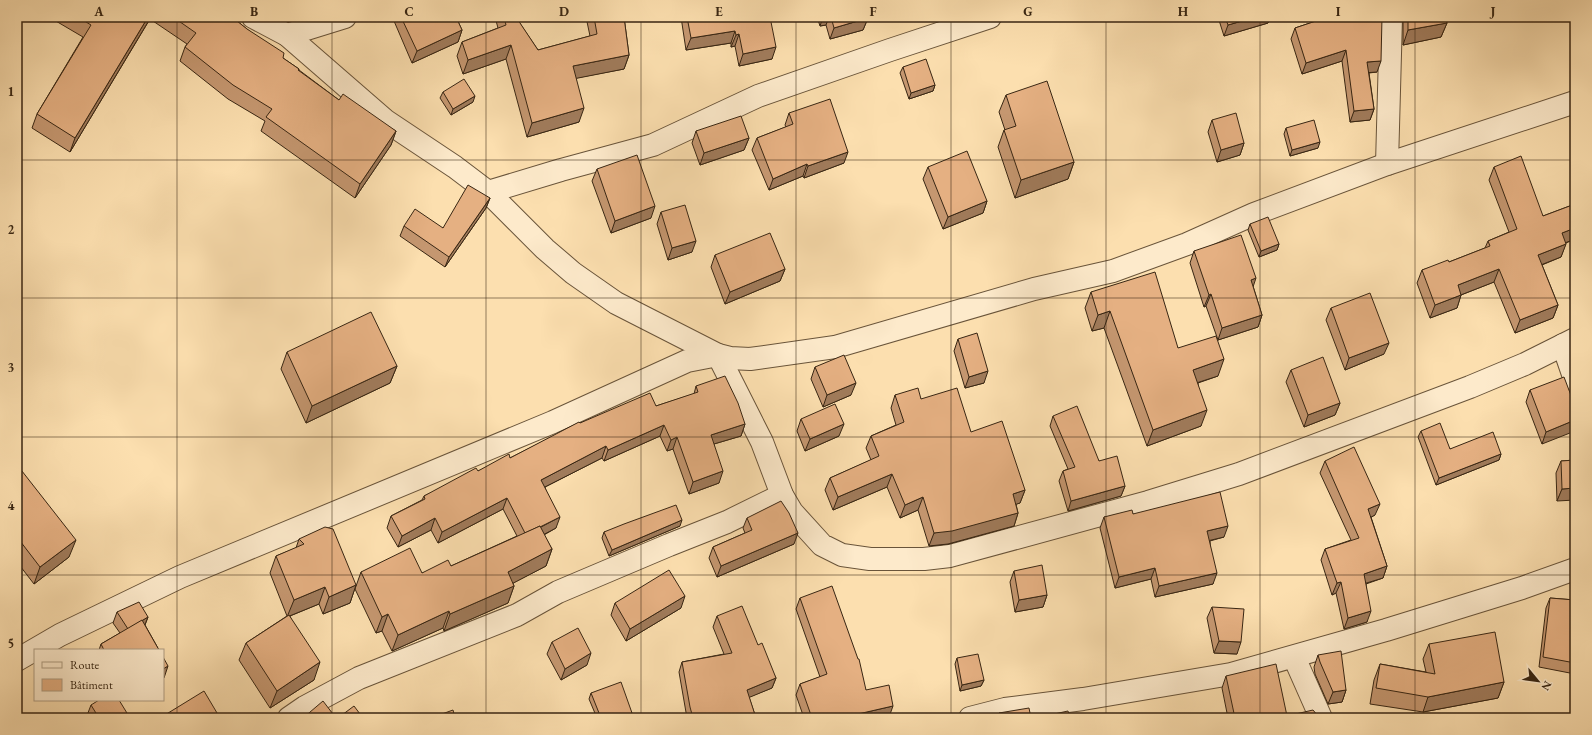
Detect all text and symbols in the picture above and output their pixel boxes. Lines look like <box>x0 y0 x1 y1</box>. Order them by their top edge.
text: A <box>93 3 104 20</box>
text: B <box>250 3 258 20</box>
text: C <box>404 3 414 20</box>
text: D <box>559 3 569 20</box>
text: E <box>715 3 723 20</box>
text: F <box>869 3 877 20</box>
text: G <box>1023 3 1033 20</box>
text: H <box>1178 3 1189 20</box>
text: I <box>1336 3 1341 20</box>
text: J <box>1489 3 1496 20</box>
text: 1 <box>8 83 15 100</box>
text: 2 <box>8 221 15 238</box>
text: 3 <box>8 359 15 376</box>
text: 4 <box>8 497 15 514</box>
text: 5 <box>8 635 14 652</box>
legend <box>34 649 164 701</box>
text: Route <box>70 657 100 673</box>
north arrow <box>1518 661 1558 701</box>
text: Bâtiment <box>70 677 113 693</box>
text: N <box>1538 679 1555 693</box>

